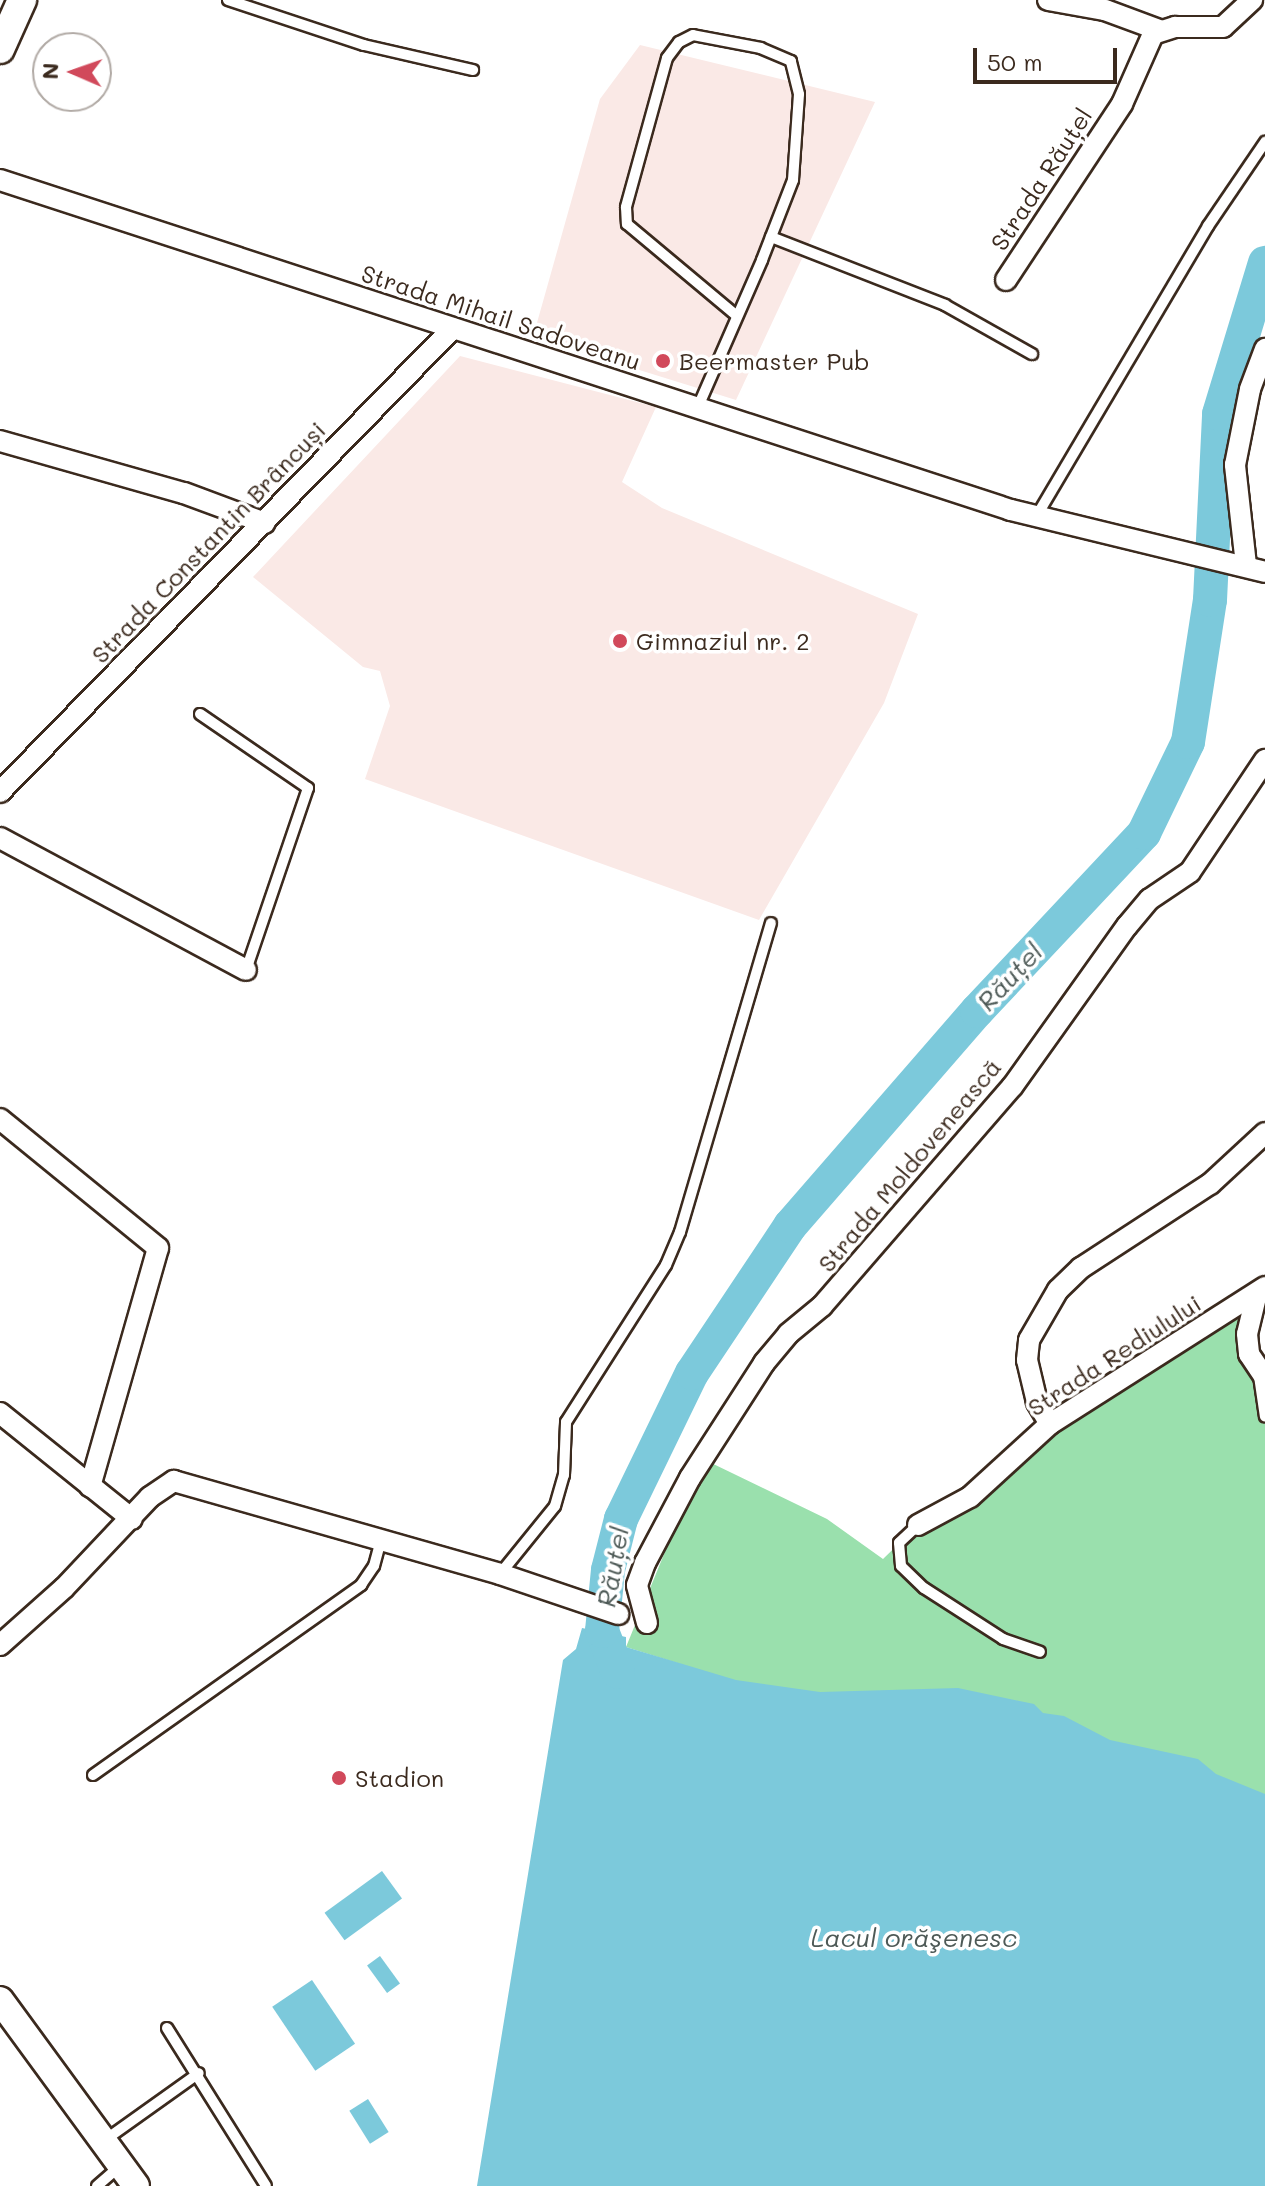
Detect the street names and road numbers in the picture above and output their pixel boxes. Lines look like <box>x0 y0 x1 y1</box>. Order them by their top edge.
street label: Strada Răuțel <box>984 102 1098 256</box>
street label: Strada Mihail Sadoveanu <box>358 258 644 376</box>
street label: Strada Constantin Brâncuși <box>85 415 331 669</box>
street label: Strada Moldovenească <box>811 1053 1007 1277</box>
street label: Strada Rediulului <box>1022 1288 1206 1422</box>

